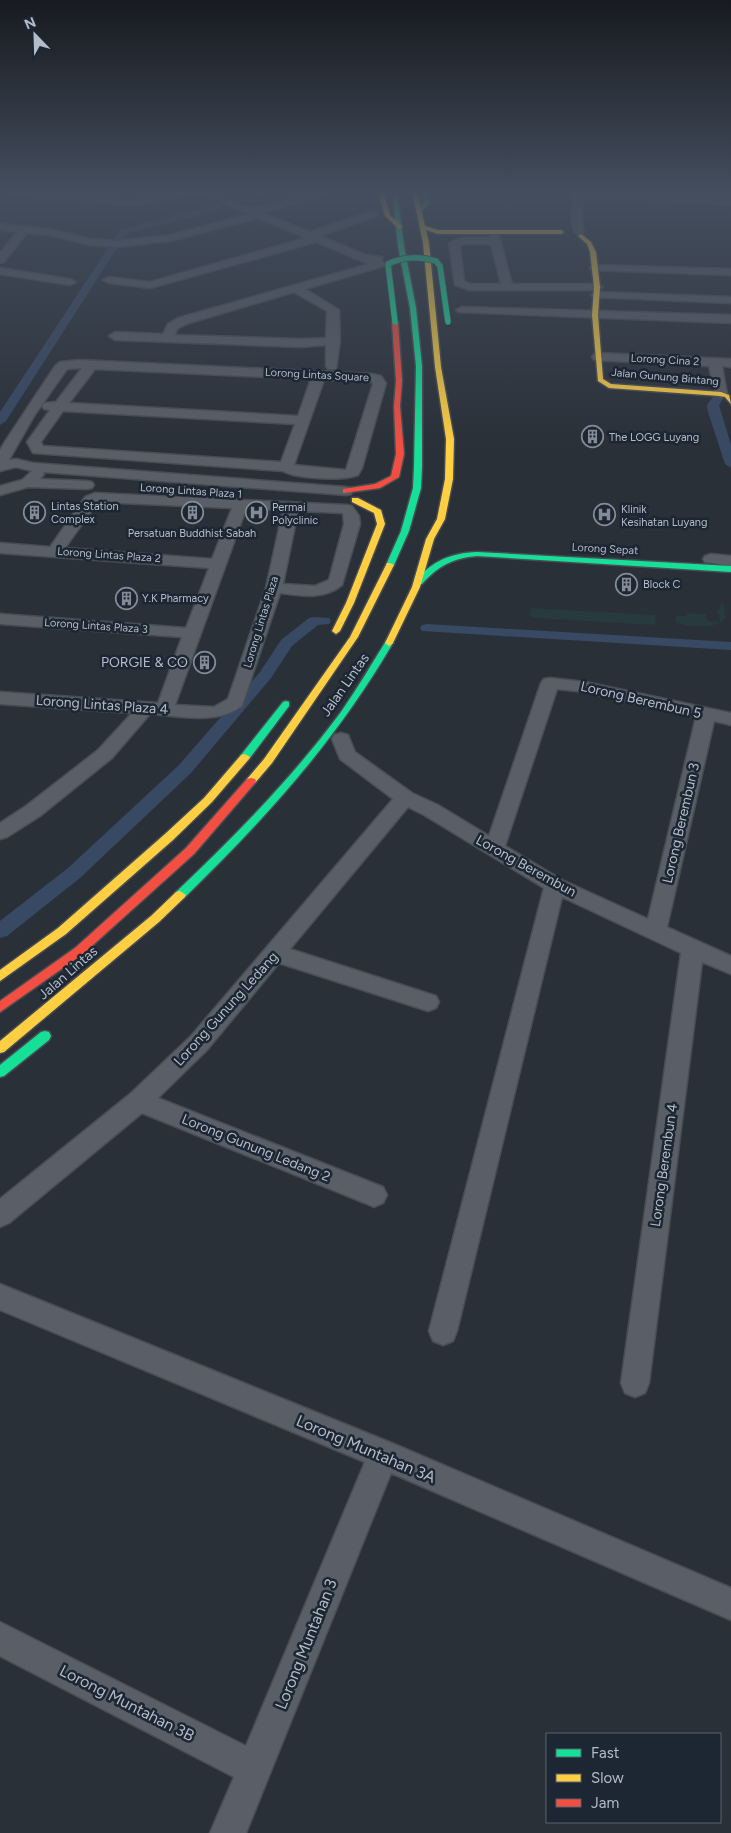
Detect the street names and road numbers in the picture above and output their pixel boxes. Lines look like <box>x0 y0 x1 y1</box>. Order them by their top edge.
street label: Lorong Cina 2 <box>630 352 700 368</box>
street label: Lorong Lintas Square <box>265 366 369 384</box>
street label: Jalan Gunung Bintang <box>611 366 719 388</box>
street label: Lorong Lintas Plaza 1 <box>140 481 242 501</box>
street label: Lorong Sepat <box>571 541 639 557</box>
street label: Lorong Lintas Plaza 2 <box>57 545 161 565</box>
street label: Lorong Lintas Plaza <box>241 575 281 669</box>
street label: Lorong Lintas Plaza 3 <box>44 616 148 636</box>
street label: Jalan Lintas <box>317 650 373 720</box>
street label: Lorong Berembun 5 <box>579 678 703 722</box>
street label: Lorong Lintas Plaza 4 <box>35 692 169 718</box>
street label: Lorong Berembun 3 <box>659 761 703 885</box>
street label: Lorong Berembun <box>473 831 579 901</box>
street label: Jalan Lintas <box>35 943 101 1003</box>
street label: Lorong Gunung Ledang <box>170 948 282 1070</box>
street label: Lorong Berembun 4 <box>647 1102 681 1228</box>
street label: Lorong Gunung Ledang 2 <box>179 1110 333 1186</box>
street label: Lorong Muntahan 3A <box>293 1411 439 1487</box>
street label: Lorong Muntahan 3 <box>271 1576 341 1712</box>
street label: Lorong Muntahan 3B <box>56 1661 198 1745</box>

